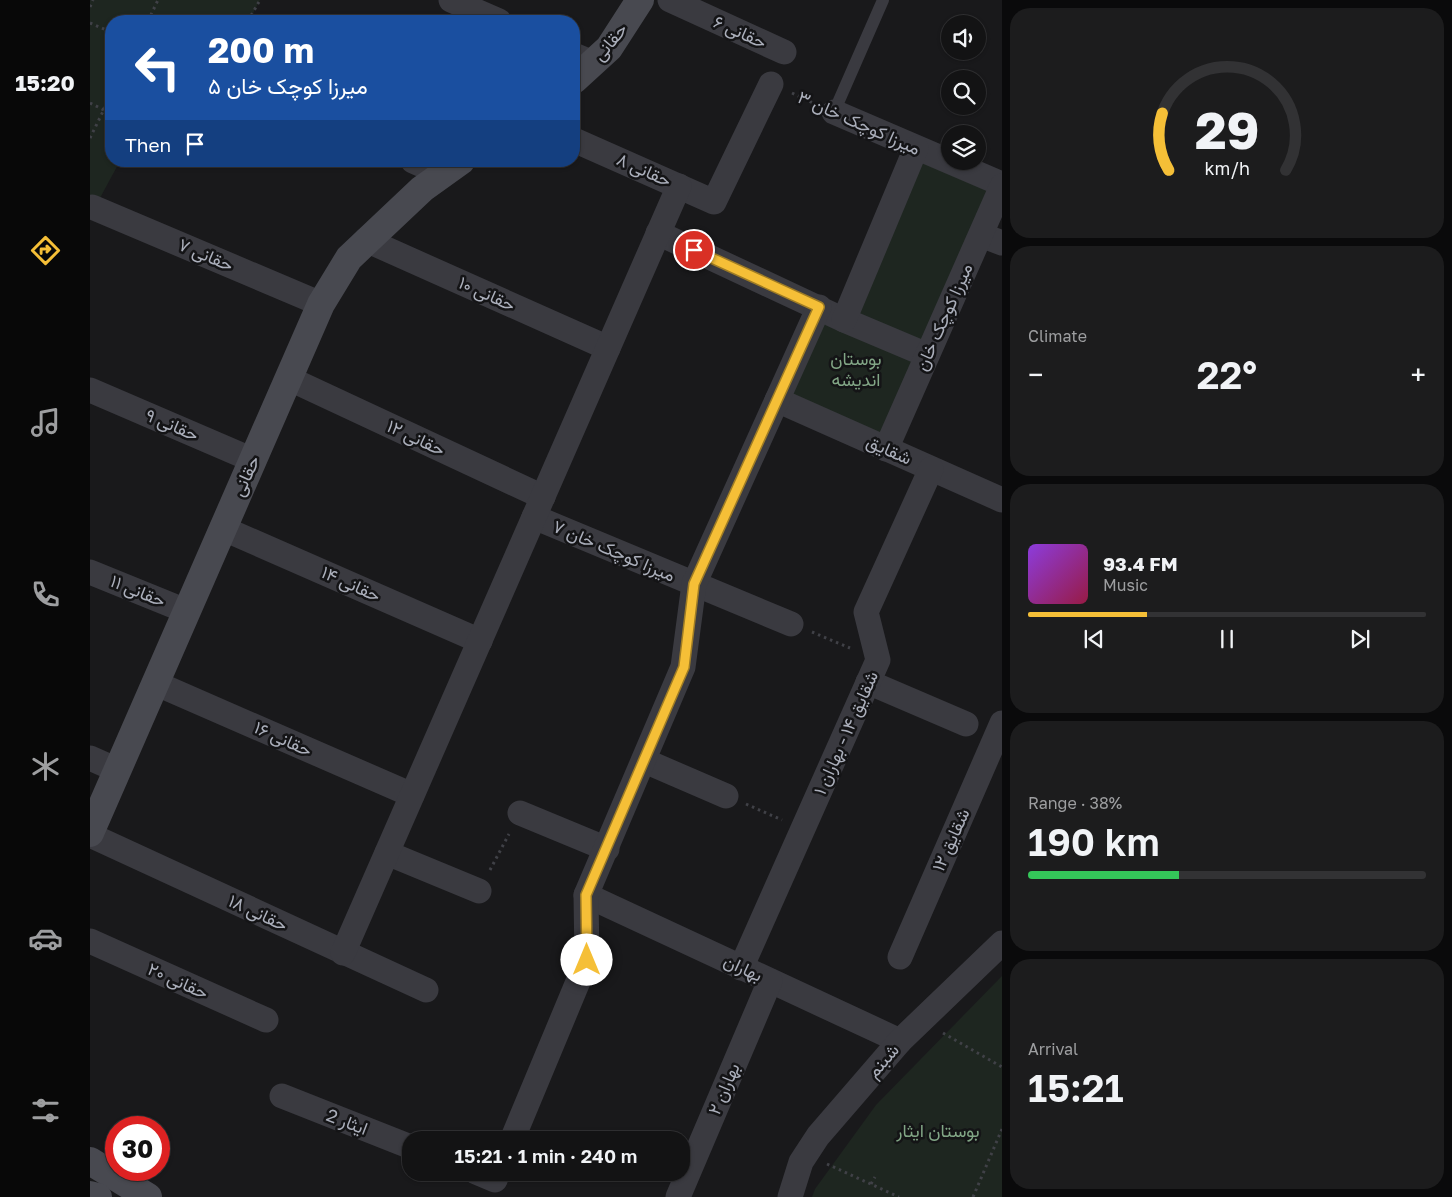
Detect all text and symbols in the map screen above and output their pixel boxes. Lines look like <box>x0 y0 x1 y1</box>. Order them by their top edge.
street label: حقانی ۶ <box>710 10 770 53</box>
map controls <box>941 15 986 170</box>
button: sound <box>941 15 986 60</box>
street label: حقانی <box>587 18 632 65</box>
text: 200 m <box>208 29 314 71</box>
icon: left <box>125 35 190 100</box>
text: 15:20 <box>15 69 75 96</box>
button: search <box>941 70 986 115</box>
text: میرزا کوچک خان ۵ <box>208 72 368 99</box>
street label: میرزا کوچک خان ۳ <box>794 85 924 161</box>
text: 29 <box>1195 98 1259 160</box>
button: layers <box>941 125 986 170</box>
icon: arrive <box>181 130 209 158</box>
text: Then <box>125 133 171 156</box>
street label: حقانی ۸ <box>613 147 675 192</box>
text: km/h <box>1204 157 1250 179</box>
pin <box>673 229 715 271</box>
icon: directions <box>28 233 63 268</box>
street label: حقانی ۷ <box>175 233 237 276</box>
icon: arrive <box>680 236 708 264</box>
street label: میرزا کوچک خان <box>910 259 978 375</box>
street label: حقانی ۱۰ <box>455 271 519 316</box>
text: Climate <box>1028 326 1087 346</box>
park label: بوستان اندیشه <box>830 347 882 390</box>
text: 22° <box>1197 352 1257 397</box>
text: − <box>1028 358 1043 391</box>
text: + <box>1411 358 1426 391</box>
street label: حقانی ۹ <box>142 403 202 446</box>
icon: music <box>28 405 63 440</box>
street label: حقانی ۱۲ <box>383 414 449 461</box>
street label: شقایق <box>863 429 916 470</box>
street label: حقانی <box>226 452 265 500</box>
street label: میرزا کوچک خان ۷ <box>549 514 679 588</box>
text: 93.4 FM <box>1103 552 1178 575</box>
street label: حقانی ۱۴ <box>318 560 384 607</box>
street label: حقانی ۱۱ <box>107 569 169 612</box>
text: Music <box>1103 575 1148 595</box>
icon: phone <box>28 577 63 612</box>
icon: previous <box>1080 625 1108 653</box>
icon: pause <box>1213 625 1241 653</box>
icon: next <box>1346 625 1374 653</box>
street label: شقایق ۱۴ - بهاران ۱ <box>808 667 883 798</box>
street label: حقانی ۱۶ <box>251 716 316 761</box>
icon: climate <box>28 749 63 784</box>
text: Range · 38% <box>1028 793 1122 813</box>
street label: شقایق ۱۲ <box>927 805 975 875</box>
text: 190 km <box>1028 819 1160 864</box>
street label: حقانی ۱۸ <box>225 889 292 936</box>
icon: car <box>28 921 63 956</box>
position arrow <box>560 933 612 985</box>
street label: بهاران <box>720 949 766 986</box>
street label: حقانی ۲۰ <box>144 957 212 1004</box>
street label: شبنم <box>862 1039 904 1083</box>
text: Arrival <box>1028 1039 1078 1059</box>
street label: بهاران ۲ <box>702 1059 745 1118</box>
text: 15:21 <box>1028 1065 1124 1110</box>
icon: filters <box>28 1093 63 1128</box>
street label: ایثار 2 <box>323 1103 371 1140</box>
speed limit sign: 30 <box>105 1116 170 1181</box>
park label: بوستان ایثار <box>895 1119 980 1142</box>
text: 15:21 · 1 min · 240 m <box>454 1144 638 1167</box>

